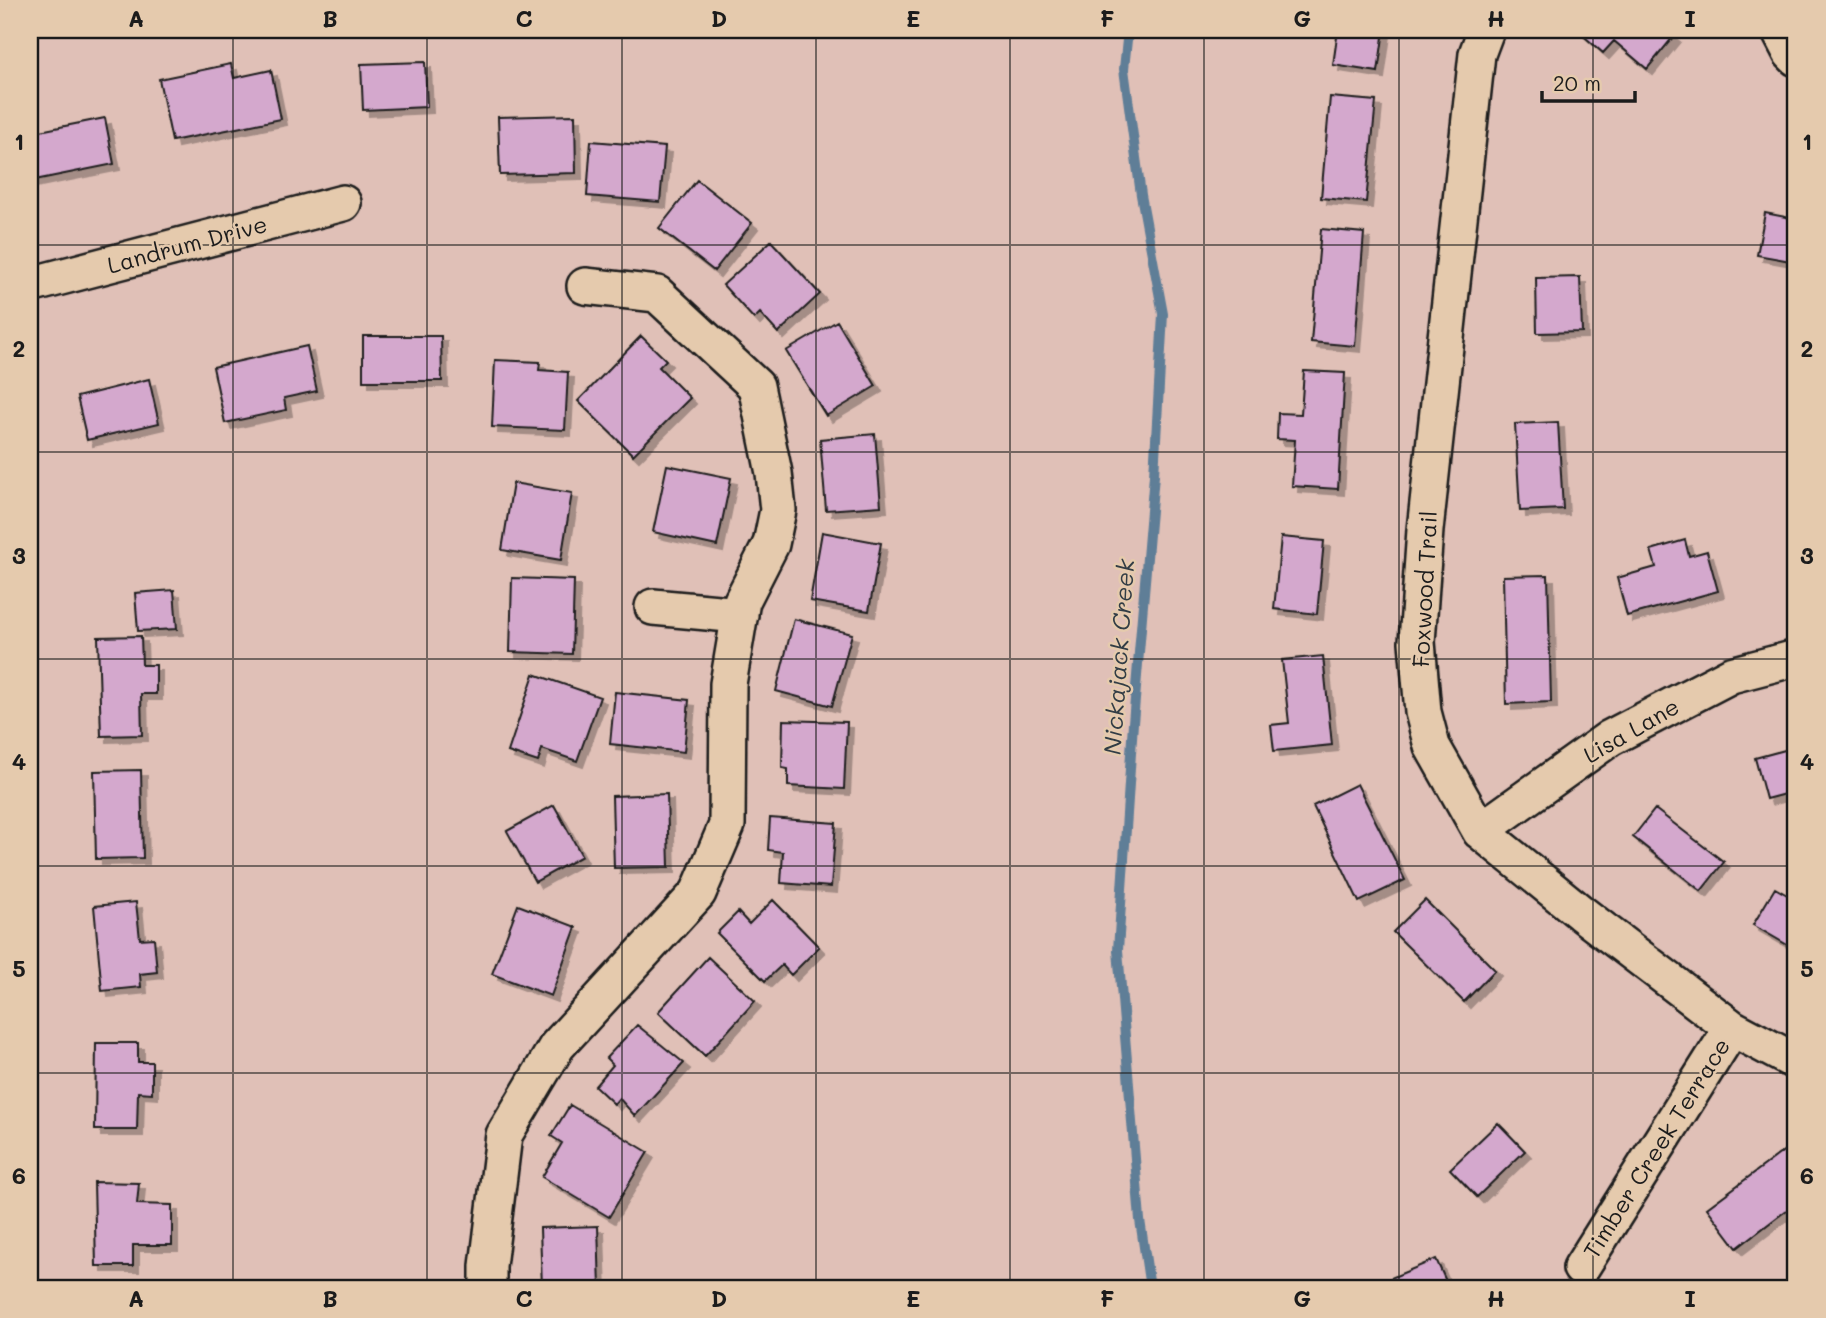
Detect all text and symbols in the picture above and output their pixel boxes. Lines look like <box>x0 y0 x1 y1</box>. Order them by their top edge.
text: A <box>128 3 144 33</box>
text: B <box>322 3 338 33</box>
text: C <box>515 3 533 33</box>
text: D <box>711 3 727 33</box>
text: E <box>906 3 920 33</box>
text: F <box>1100 3 1114 33</box>
text: G <box>1293 3 1311 33</box>
text: H <box>1487 3 1505 33</box>
text: I <box>1684 3 1696 33</box>
scale bar <box>1542 60 1635 104</box>
text: 20 m <box>1553 69 1601 96</box>
text: 1 <box>14 126 24 156</box>
text: 1 <box>1802 126 1812 156</box>
street label: Landrum Drive <box>104 208 270 280</box>
text: 2 <box>13 333 25 363</box>
text: 2 <box>1801 333 1813 363</box>
street label: Foxwood Trail <box>1405 510 1443 668</box>
text: 3 <box>12 540 26 570</box>
text: 3 <box>1800 540 1814 570</box>
water label: Nickajack Creek <box>1096 557 1140 756</box>
street label: Lisa Lane <box>1578 691 1684 769</box>
text: 4 <box>12 746 26 776</box>
text: 4 <box>1800 746 1814 776</box>
text: 5 <box>12 953 26 983</box>
text: 5 <box>1800 953 1814 983</box>
street label: Timber Creek Terrace <box>1576 1032 1736 1264</box>
text: 6 <box>12 1160 26 1190</box>
text: 6 <box>1800 1160 1814 1190</box>
text: A <box>128 1283 144 1313</box>
text: B <box>322 1283 338 1313</box>
text: C <box>515 1283 533 1313</box>
text: D <box>711 1283 727 1313</box>
text: E <box>906 1283 920 1313</box>
text: F <box>1100 1283 1114 1313</box>
text: G <box>1293 1283 1311 1313</box>
text: H <box>1487 1283 1505 1313</box>
text: I <box>1684 1283 1696 1313</box>

